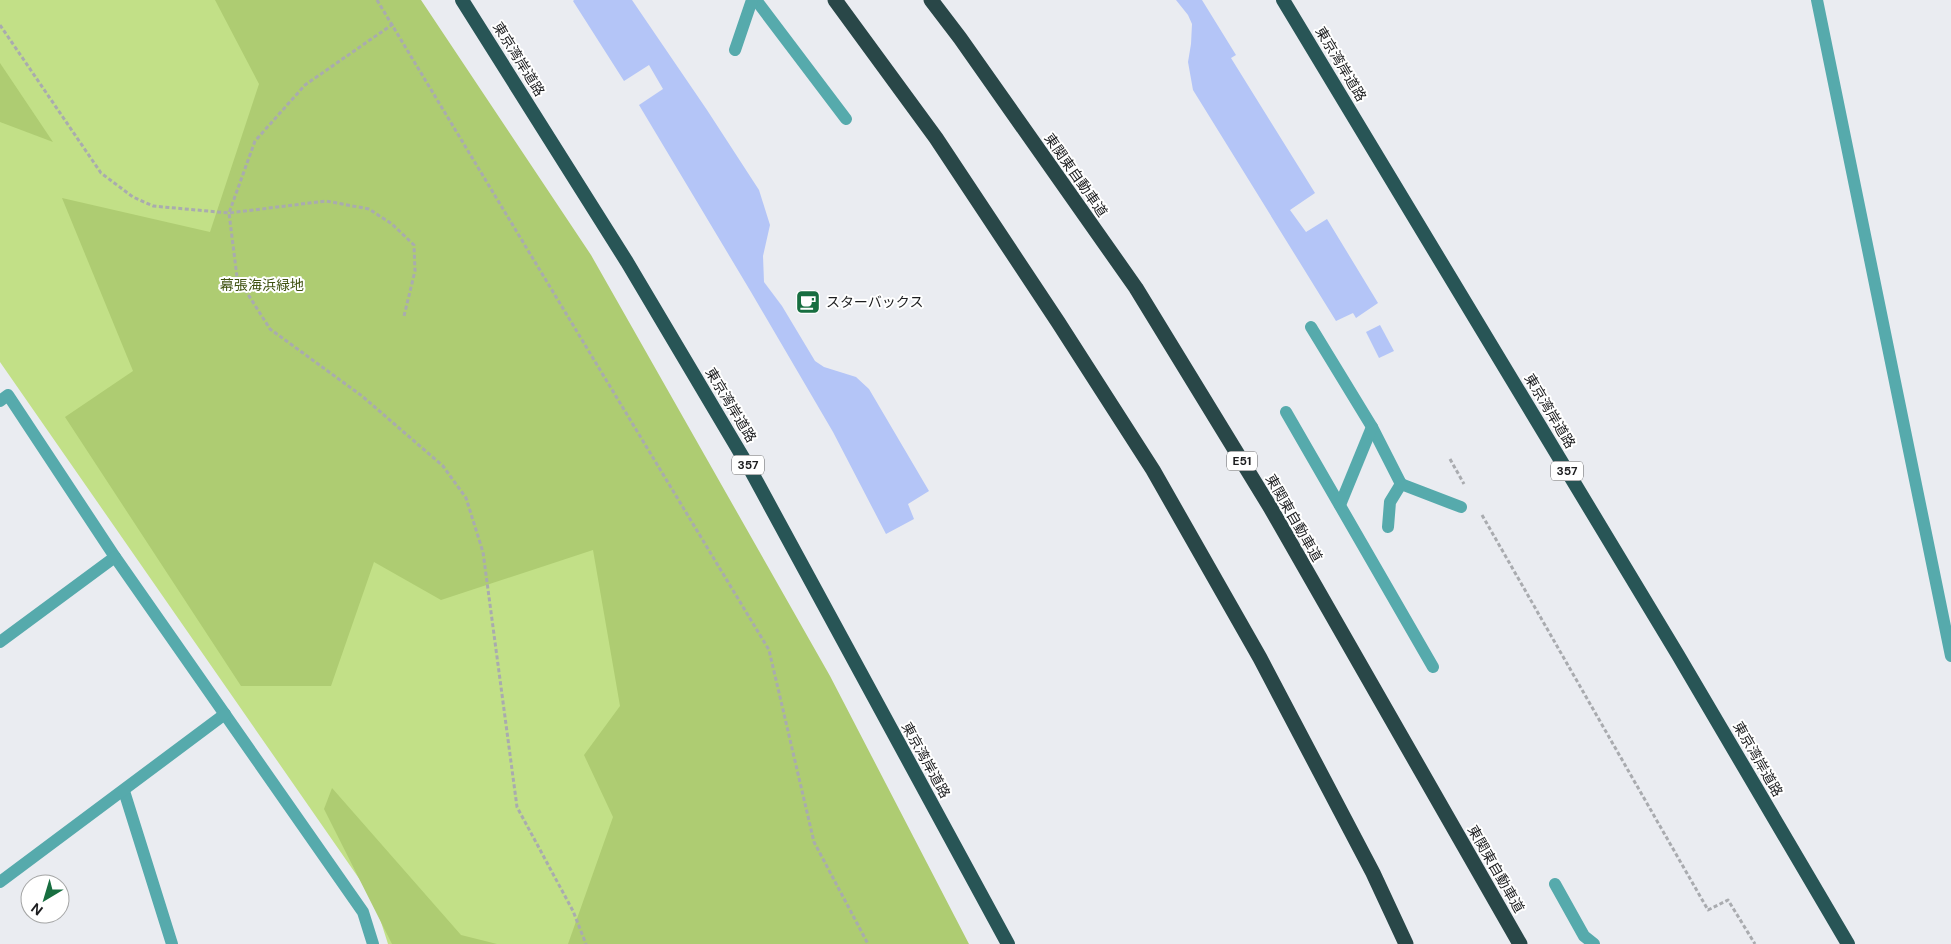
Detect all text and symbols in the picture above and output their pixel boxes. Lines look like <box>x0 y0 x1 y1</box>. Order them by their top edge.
street label: 東京湾岸道路 <box>489 19 549 99</box>
street label: 東京湾岸道路 <box>1312 23 1370 105</box>
street label: 東関東自動車道 <box>1041 130 1111 220</box>
park label: 幕張海浜緑地 <box>220 276 304 294</box>
cafe icon: スターバックス <box>795 289 821 315</box>
place label: スターバックス <box>826 293 923 311</box>
street label: 東京湾岸道路 <box>702 364 760 446</box>
street label: 東京湾岸道路 <box>1521 370 1579 452</box>
road number: E51 <box>1227 452 1257 471</box>
road number: 357 <box>732 456 764 474</box>
road number: 357 <box>1551 462 1583 481</box>
street label: 東関東自動車道 <box>1262 471 1326 565</box>
street label: 東京湾岸道路 <box>1729 718 1787 800</box>
street label: 東京湾岸道路 <box>898 719 954 801</box>
street label: 東関東自動車道 <box>1464 822 1528 916</box>
north arrow <box>20 874 70 924</box>
text: N <box>27 899 47 919</box>

